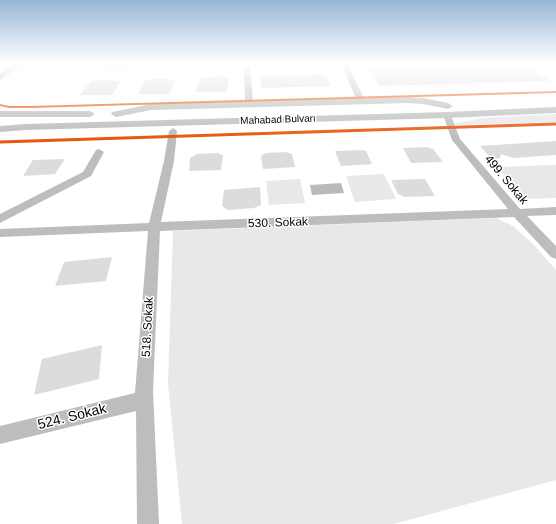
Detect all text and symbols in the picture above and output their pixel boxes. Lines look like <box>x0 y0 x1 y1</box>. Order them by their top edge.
street label: Mahabad Bulvarı <box>240 113 316 127</box>
street label: 499. Sokak <box>481 152 531 208</box>
street label: 530. Sokak <box>248 215 308 231</box>
street label: 518. Sokak <box>139 297 157 357</box>
street label: 524. Sokak <box>36 400 108 434</box>

